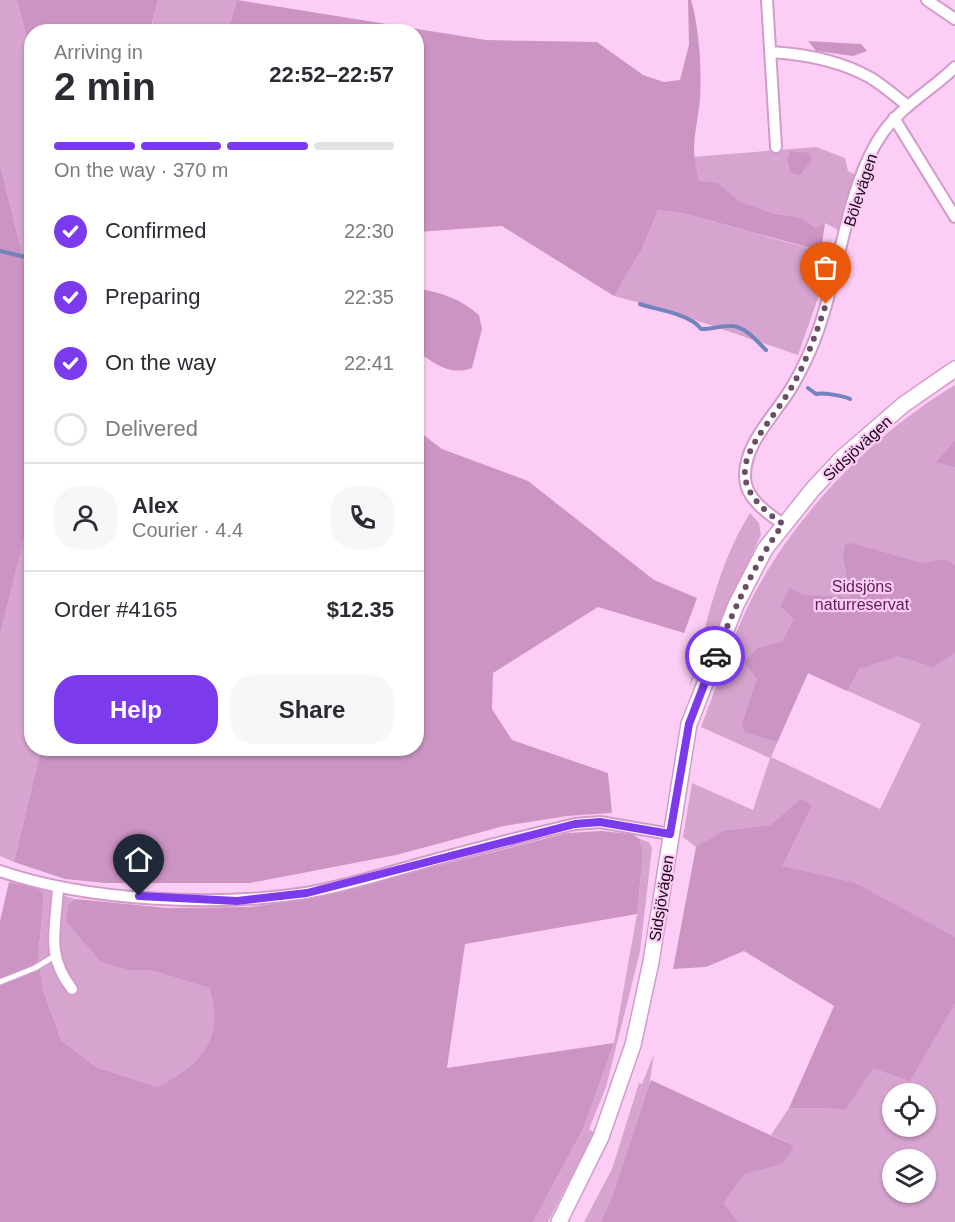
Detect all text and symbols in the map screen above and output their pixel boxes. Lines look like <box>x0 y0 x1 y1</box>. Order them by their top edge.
text: Arriving in <box>54 41 143 63</box>
text: 22:52–22:57 <box>269 62 394 87</box>
text: 2 min <box>54 65 156 108</box>
street label: Bölevägen <box>841 152 880 229</box>
text: On the way · 370 m <box>54 159 229 181</box>
icon: check <box>54 215 87 248</box>
text: Confirmed <box>105 218 206 243</box>
text: 22:30 <box>344 220 394 242</box>
pin <box>800 242 851 304</box>
icon: bag <box>809 251 842 284</box>
icon: check <box>54 281 87 314</box>
text: Preparing <box>105 284 200 309</box>
text: 22:35 <box>344 286 394 308</box>
icon: check <box>54 347 87 380</box>
text: On the way <box>105 350 216 375</box>
text: 22:41 <box>344 352 394 374</box>
street label: Sidsjövägen <box>820 412 895 484</box>
text: Delivered <box>105 416 198 441</box>
button: person <box>54 486 117 549</box>
button: phone <box>331 486 394 549</box>
text: Alex <box>132 493 178 518</box>
text: Courier · 4.4 <box>132 519 243 541</box>
park label: Sidsjöns naturreservat <box>815 578 910 613</box>
text: Order #4165 <box>54 597 178 622</box>
text: $12.35 <box>327 597 394 622</box>
courier <box>685 626 745 686</box>
icon: car <box>699 640 732 673</box>
button: Help <box>54 675 218 744</box>
button: Share <box>230 675 394 744</box>
pin <box>113 834 164 896</box>
icon: home <box>122 843 155 876</box>
street label: Sidsjövägen <box>646 854 677 942</box>
map controls <box>882 1083 936 1203</box>
button: locate <box>882 1083 936 1137</box>
button: layers <box>882 1149 936 1203</box>

